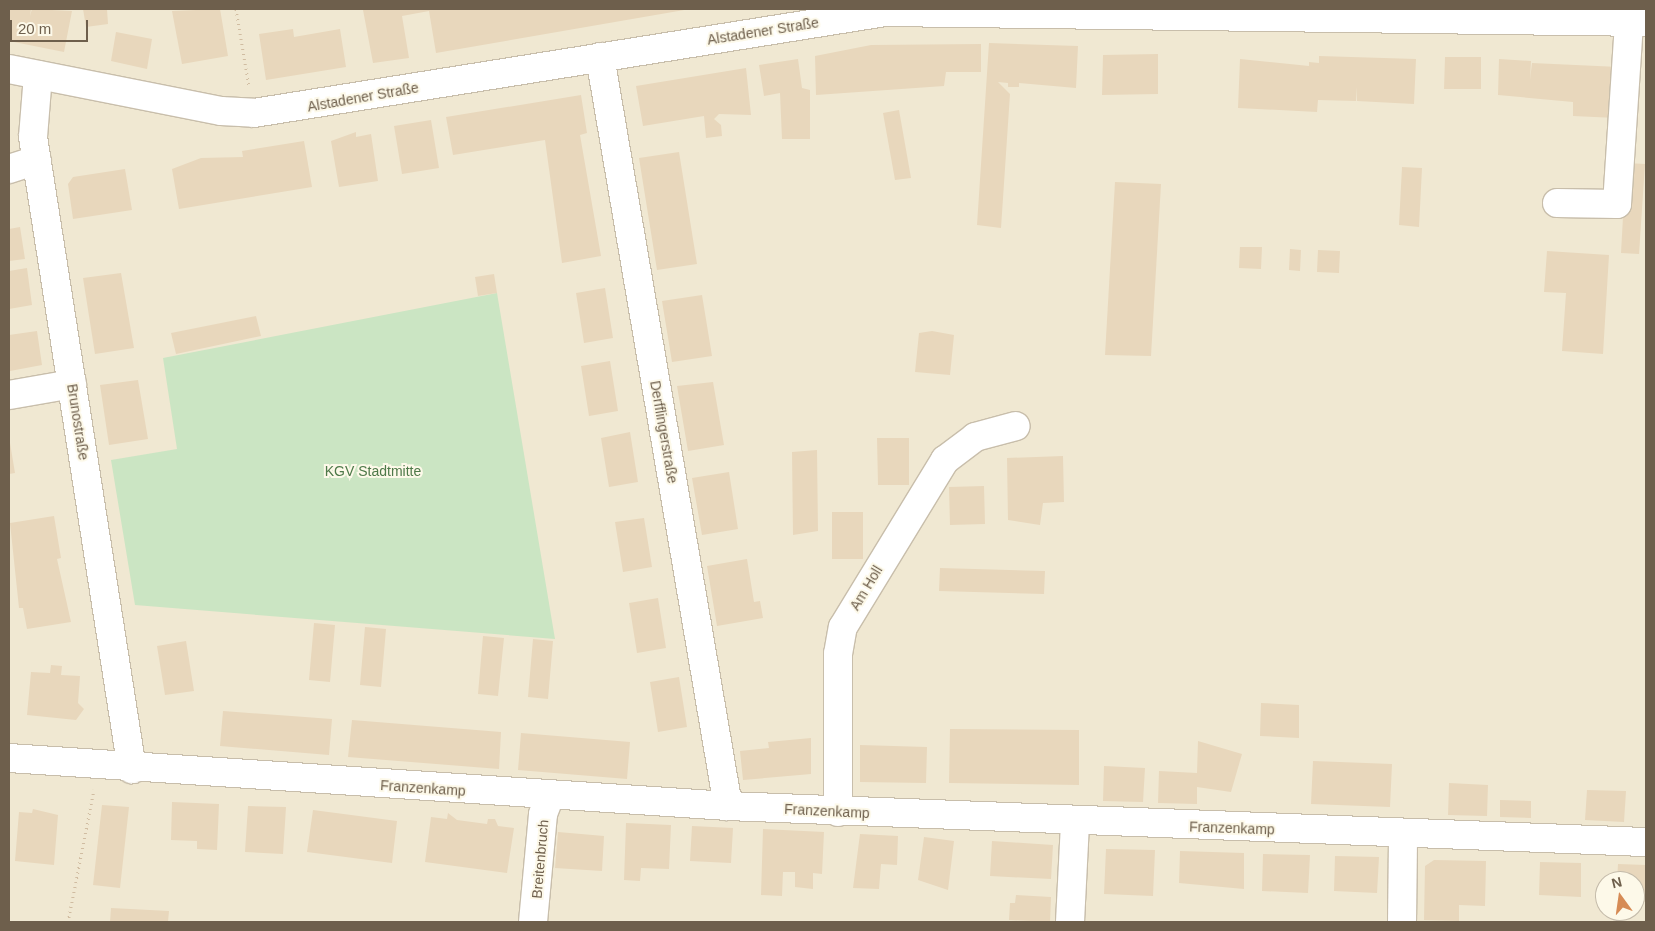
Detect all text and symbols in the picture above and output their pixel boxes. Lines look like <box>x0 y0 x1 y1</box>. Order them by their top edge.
scale bar <box>12 10 90 42</box>
street label: Alstadener Straße <box>706 14 820 48</box>
text: 20 m <box>18 20 51 37</box>
street label: Alstadener Straße <box>306 79 420 115</box>
street label: Derfflingerstraße <box>647 379 681 485</box>
street label: Brunostraße <box>64 383 92 461</box>
park label: KGV Stadtmitte <box>325 463 421 479</box>
street label: Am Holl <box>846 563 886 613</box>
street label: Franzenkamp <box>380 777 466 799</box>
street label: Franzenkamp <box>784 800 870 822</box>
street label: Franzenkamp <box>1189 818 1275 838</box>
street label: Breitenbruch <box>528 819 552 899</box>
north arrow <box>1595 871 1645 921</box>
text: N <box>1610 873 1623 891</box>

